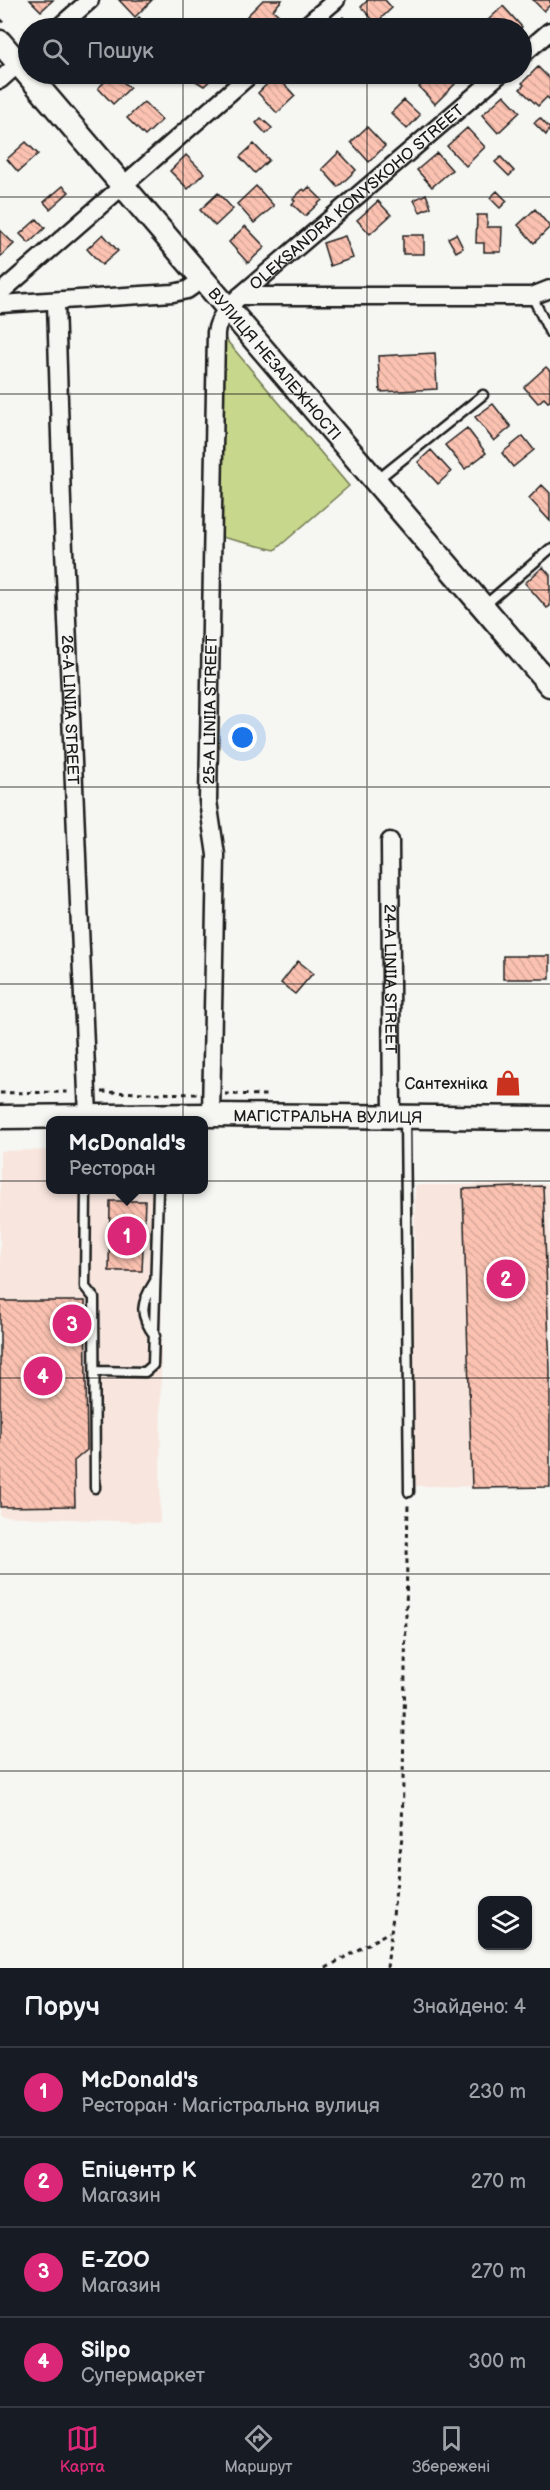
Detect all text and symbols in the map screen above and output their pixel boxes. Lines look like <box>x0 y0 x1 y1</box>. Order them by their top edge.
search box <box>18 18 532 84</box>
icon: search <box>39 35 72 68</box>
text: Пошук <box>87 38 154 65</box>
street label: OLEKSANDRA KONYSKOHO STREET <box>246 101 469 295</box>
street label: ВУЛИЦЯ НЕЗАЛЕЖНОСТІ <box>203 284 344 445</box>
street label: 26-A LINIIA STREET <box>57 634 82 786</box>
street label: 25-A LINIIA STREET <box>200 634 222 785</box>
your location <box>228 723 257 752</box>
street label: 24-A LINIIA STREET <box>379 904 400 1054</box>
shop icon: Сантехніка <box>493 1068 523 1098</box>
place label: Сантехніка <box>404 1075 489 1094</box>
street label: МАГІСТРАЛЬНА ВУЛИЦЯ <box>233 1107 423 1128</box>
popup <box>46 1116 208 1194</box>
text: McDonald's <box>68 1130 186 1157</box>
text: Ресторан <box>68 1157 156 1181</box>
pin: 1 <box>108 1214 146 1258</box>
pin: 2 <box>486 1256 526 1302</box>
pin: 3 <box>52 1302 92 1346</box>
pin: 4 <box>24 1354 63 1398</box>
map controls <box>478 1896 532 1950</box>
button: layers <box>478 1896 532 1950</box>
text: Поруч <box>24 1992 100 2023</box>
text: Знайдено: 4 <box>413 1995 526 2019</box>
text: McDonald's <box>81 2067 198 2094</box>
text: 1 <box>39 2080 48 2104</box>
text: 230 m <box>469 2080 526 2104</box>
text: Ресторан · Магістральна вулиця <box>81 2094 380 2118</box>
text: Епіцентр К <box>81 2157 196 2184</box>
text: 2 <box>38 2170 49 2194</box>
text: 270 m <box>471 2170 526 2194</box>
text: Магазин <box>81 2184 161 2208</box>
text: E-ZOO <box>81 2247 150 2274</box>
text: 3 <box>38 2260 49 2284</box>
text: 270 m <box>471 2260 526 2284</box>
text: Магазин <box>81 2274 161 2298</box>
text: Silpo <box>81 2337 130 2364</box>
text: 4 <box>38 2350 49 2374</box>
text: 300 m <box>468 2350 526 2374</box>
text: Супермаркет <box>81 2364 205 2388</box>
tab: Карта <box>60 2422 105 2477</box>
tab: Маршрут <box>224 2422 293 2477</box>
tab: Збережені <box>412 2422 490 2477</box>

